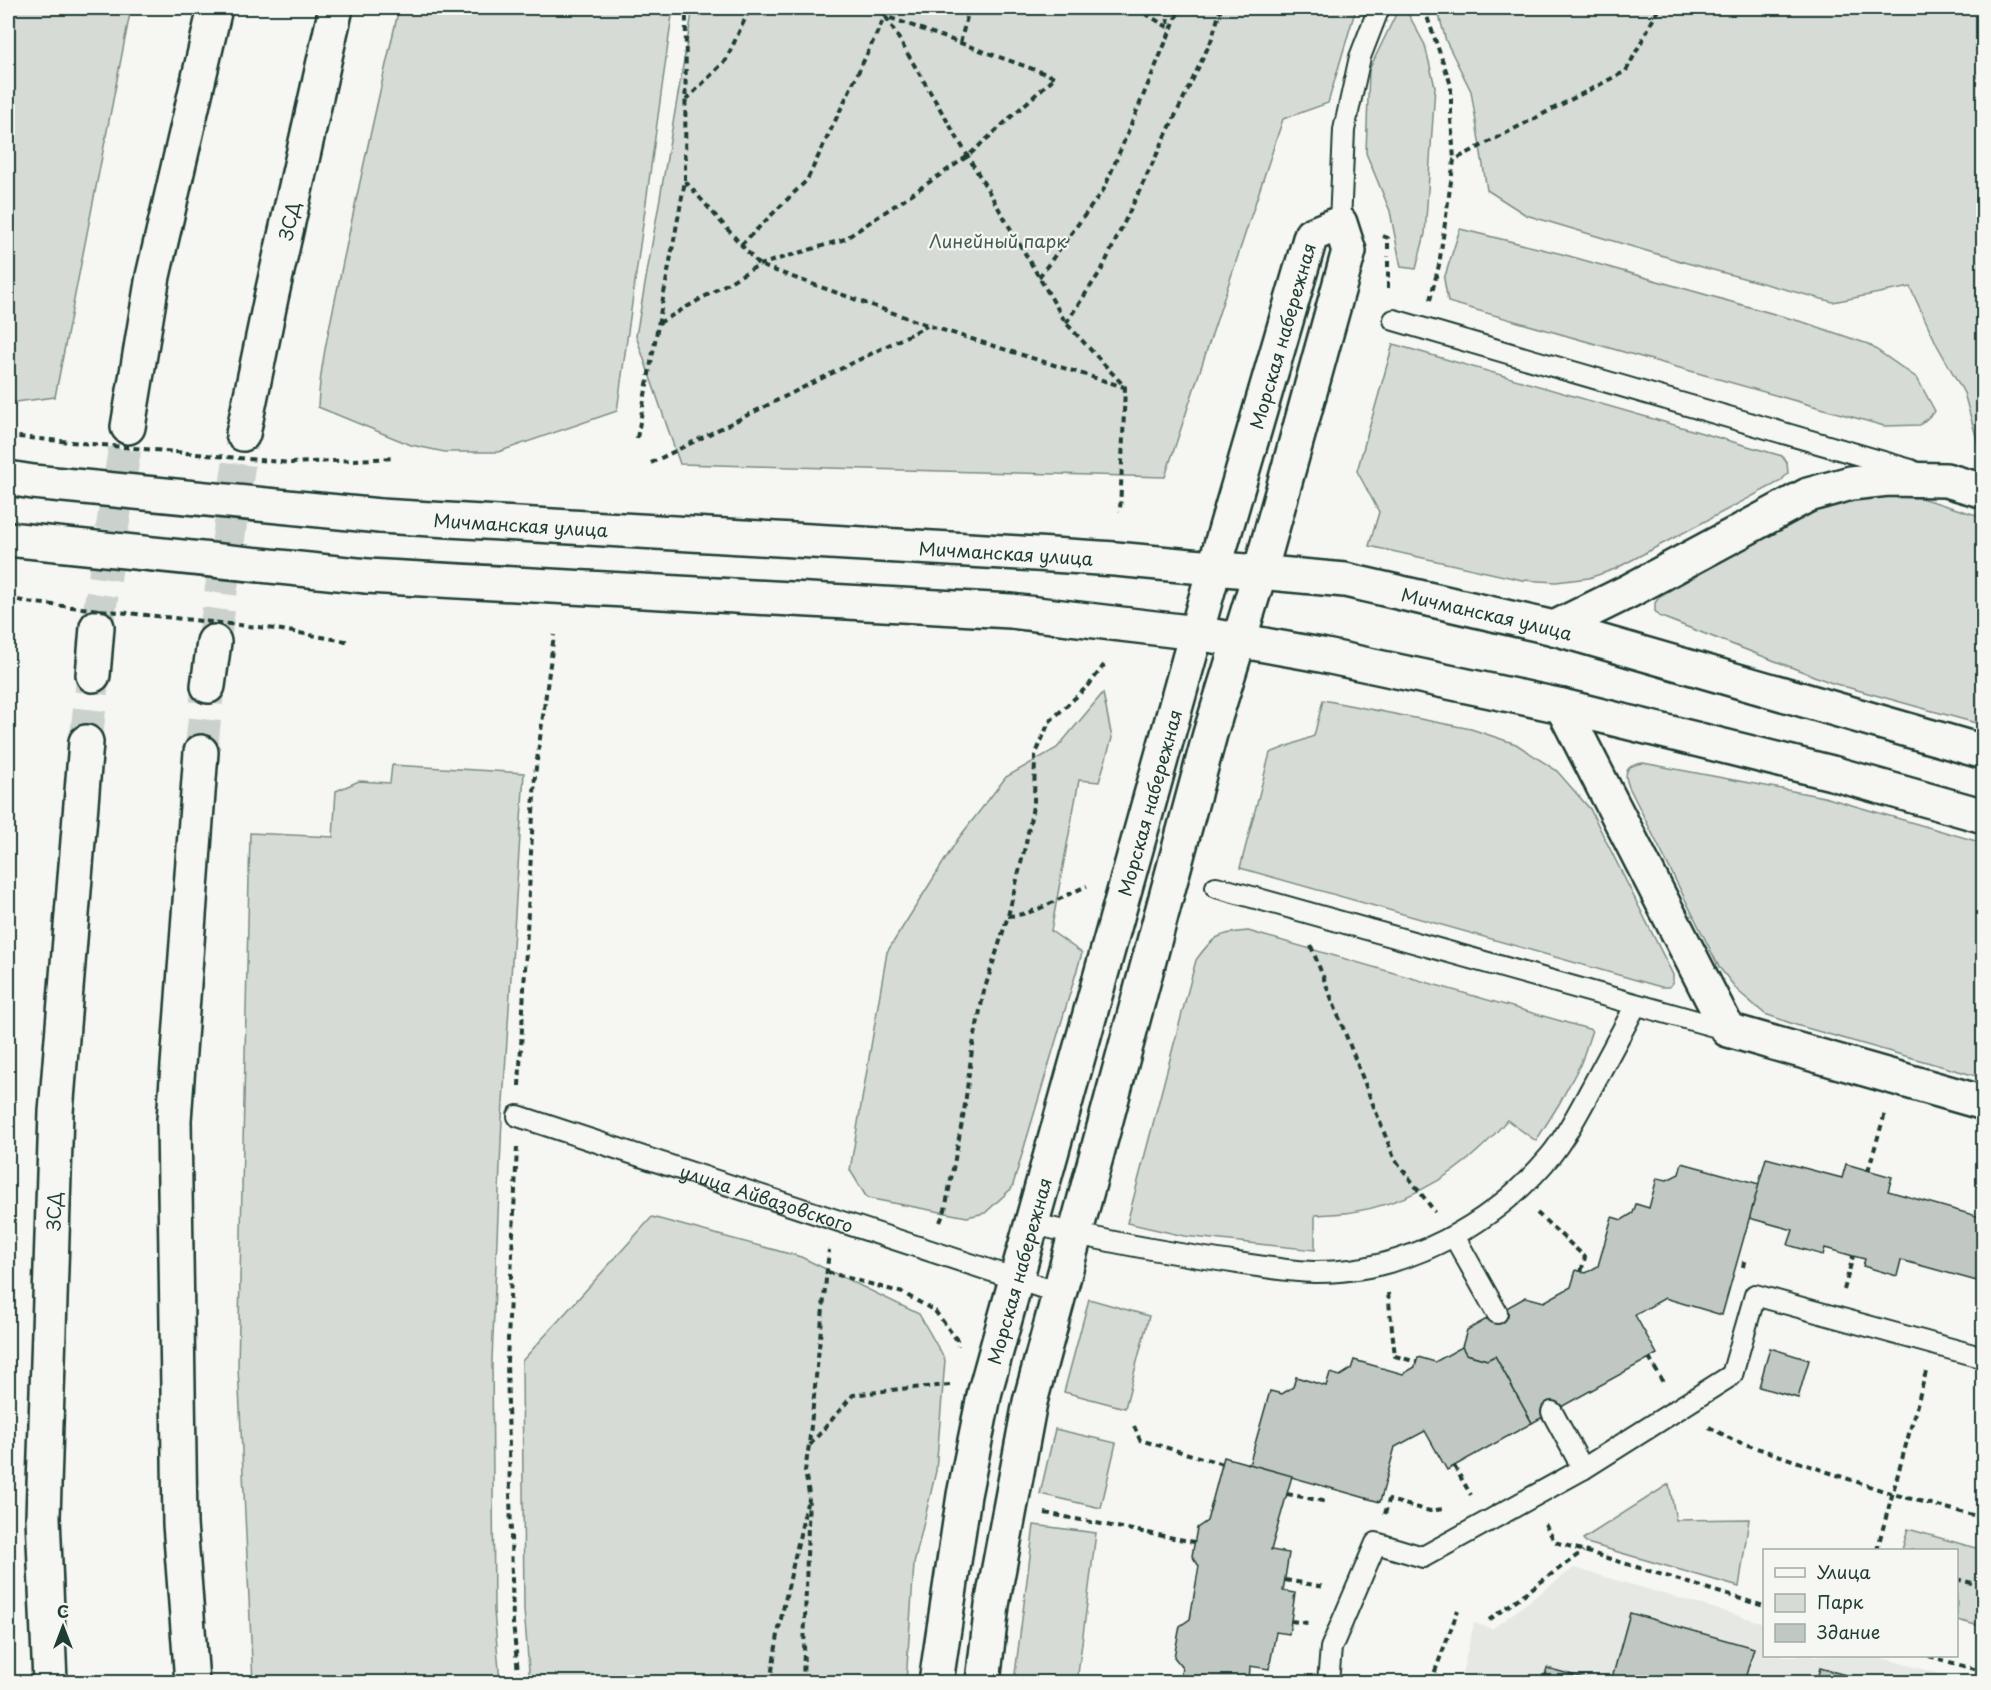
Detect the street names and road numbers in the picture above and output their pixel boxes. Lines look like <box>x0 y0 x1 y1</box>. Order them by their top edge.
street label: ЗСД <box>271 199 306 243</box>
street label: Морская набережная <box>1242 239 1322 432</box>
street label: Мичманская улица <box>433 506 609 543</box>
street label: Мичманская улица <box>918 534 1095 571</box>
street label: Мичманская улица <box>1399 580 1576 646</box>
street label: Морская набережная <box>1110 706 1188 899</box>
street label: улица Айвазовского <box>677 1156 857 1238</box>
street label: Морская набережная <box>980 1174 1057 1367</box>
street label: ЗСД <box>39 1191 67 1231</box>

